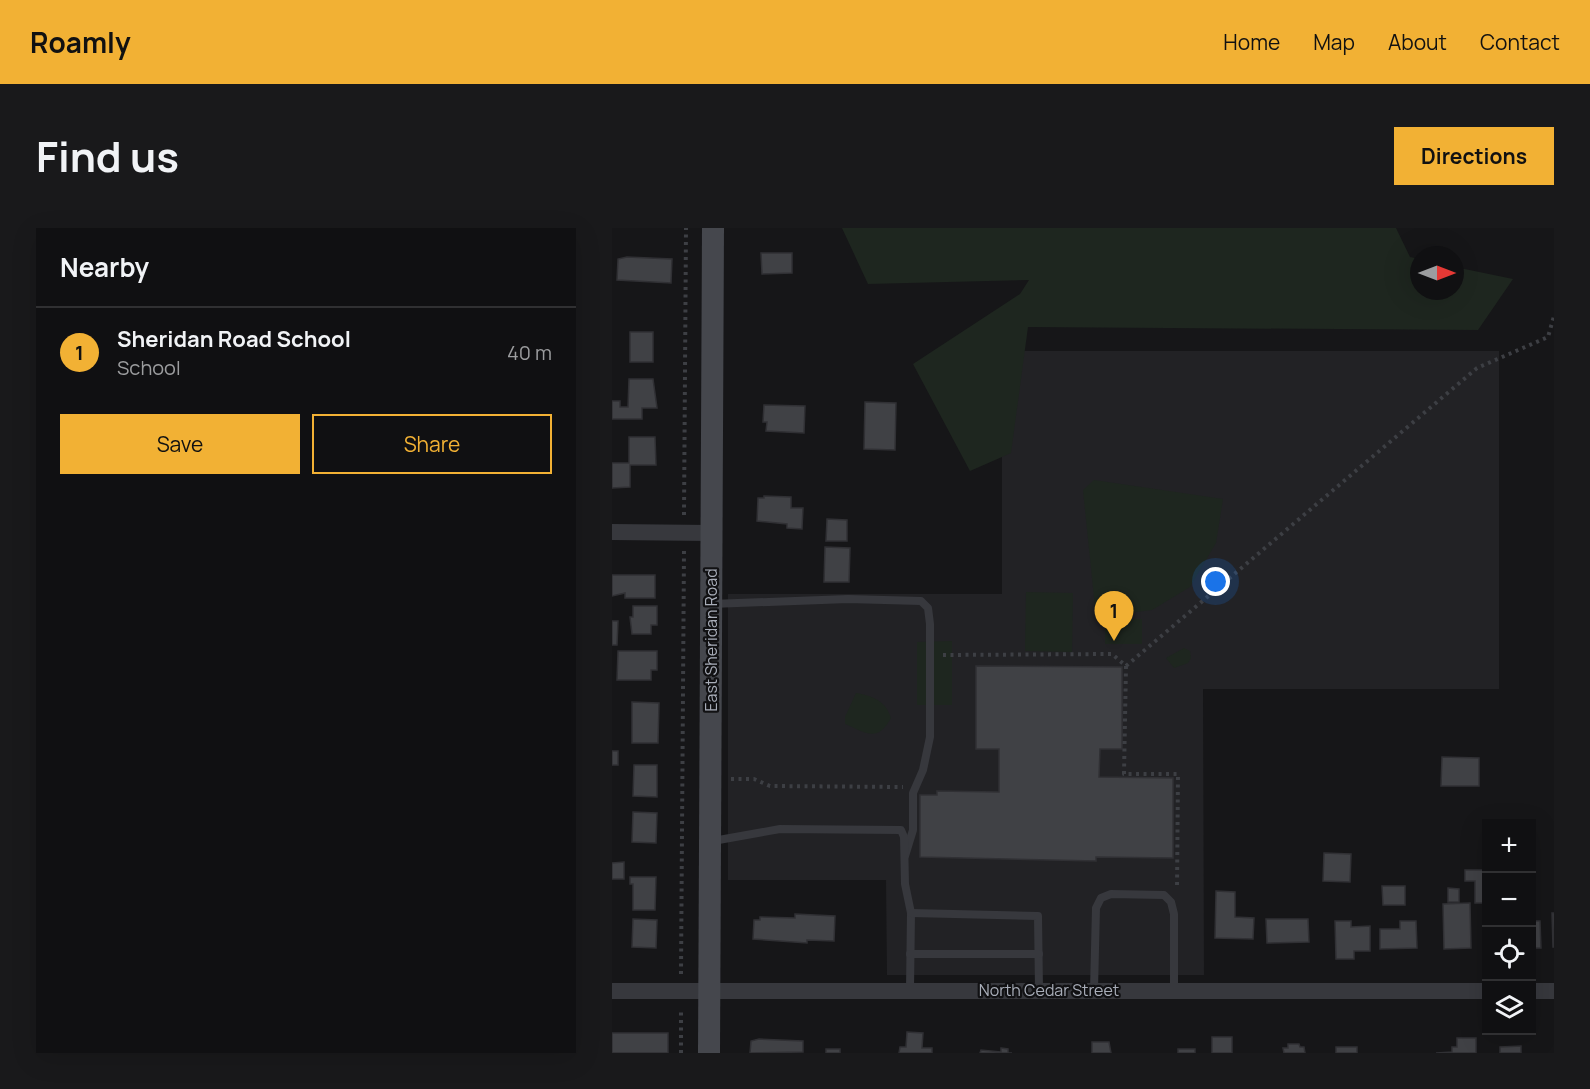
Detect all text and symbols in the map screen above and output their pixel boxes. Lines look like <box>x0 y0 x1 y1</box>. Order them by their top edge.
text: Roamly <box>30 23 131 61</box>
text: Home <box>1223 28 1280 56</box>
text: Map <box>1313 28 1355 56</box>
text: About <box>1388 28 1447 56</box>
text: Contact <box>1480 28 1560 56</box>
text: Find us <box>36 127 179 185</box>
button: Directions <box>1394 127 1554 185</box>
north arrow <box>1410 246 1464 300</box>
text: Nearby <box>60 249 149 285</box>
text: Sheridan Road School <box>117 324 351 354</box>
text: 1 <box>75 339 84 366</box>
text: 40 m <box>507 339 552 366</box>
text: School <box>117 354 181 381</box>
button: Save <box>60 414 300 474</box>
button: Share <box>312 414 552 474</box>
your location <box>1201 567 1230 596</box>
street label: East Sheridan Road <box>700 568 722 712</box>
pin: 1 <box>1094 592 1134 641</box>
map controls <box>1482 819 1536 1035</box>
button: + <box>1482 819 1536 873</box>
button: − <box>1482 873 1536 927</box>
button: locate <box>1482 927 1536 981</box>
street label: North Cedar Street <box>979 979 1119 1001</box>
button: layers <box>1482 981 1536 1035</box>

